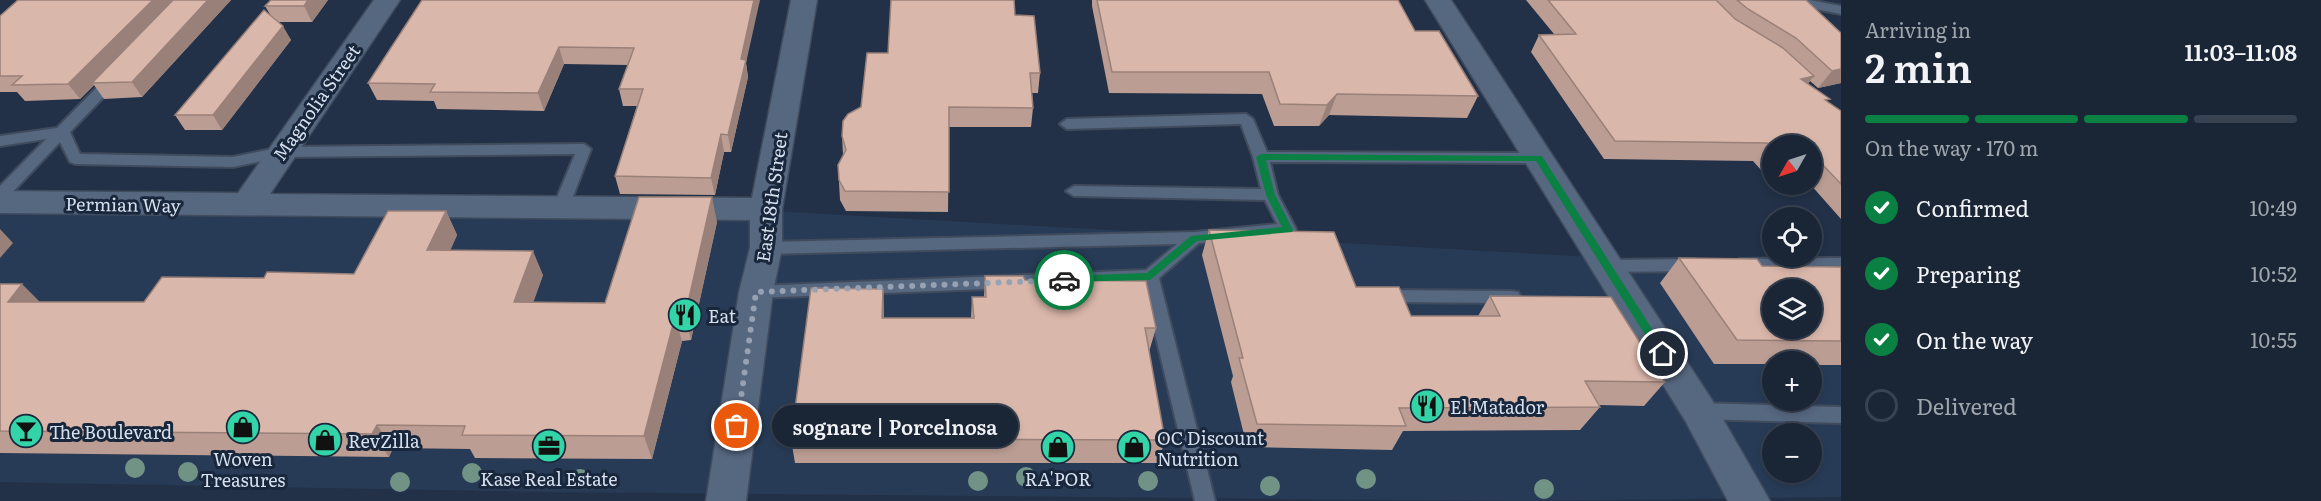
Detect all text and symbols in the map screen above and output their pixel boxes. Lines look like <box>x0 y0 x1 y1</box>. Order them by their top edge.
text: Arriving in <box>1865 14 1971 44</box>
text: 11:03–11:08 <box>2185 35 2297 68</box>
text: 2 min <box>1865 37 1972 95</box>
street label: Magnolia Street <box>266 38 367 166</box>
street label: East 18th Street <box>748 129 794 264</box>
text: On the way · 170 m <box>1865 132 2039 162</box>
north arrow <box>1762 135 1822 195</box>
map controls <box>1762 135 1822 483</box>
street label: Permian Way <box>65 189 182 219</box>
icon: check <box>1865 191 1898 224</box>
text: Confirmed <box>1916 191 2029 224</box>
text: 10:49 <box>2250 192 2297 222</box>
button: locate <box>1762 207 1822 267</box>
courier <box>1034 250 1094 310</box>
icon: check <box>1865 257 1898 290</box>
text: Preparing <box>1916 257 2020 290</box>
text: 10:52 <box>2251 258 2297 288</box>
icon: car <box>1048 264 1081 297</box>
button: layers <box>1762 279 1822 339</box>
restaurant icon: Eat <box>667 297 703 333</box>
place label: Eat <box>708 302 737 329</box>
icon: check <box>1865 323 1898 356</box>
text: On the way <box>1916 323 2033 356</box>
text: 10:55 <box>2250 324 2297 354</box>
pin <box>1637 328 1688 379</box>
icon: home <box>1646 337 1679 370</box>
button: + <box>1762 351 1822 411</box>
restaurant icon: El Matador <box>1409 388 1445 424</box>
text: Delivered <box>1916 389 2017 422</box>
place label: El Matador <box>1450 393 1545 420</box>
pin <box>711 400 762 451</box>
callout: sognare | Porcelnosa <box>773 405 1019 447</box>
shop icon: Woven Treasures <box>225 409 261 445</box>
icon: bag <box>720 409 753 442</box>
text: sognare | Porcelnosa <box>793 411 997 441</box>
bar icon: The Boulevard <box>8 413 44 449</box>
place label: The Boulevard <box>49 418 172 445</box>
shop icon: RevZilla <box>307 422 343 458</box>
button: − <box>1762 423 1822 483</box>
place label: OC Discount Nutrition <box>1157 424 1265 472</box>
place label: RevZilla <box>348 427 420 454</box>
office icon: Kase Real Estate <box>531 428 567 464</box>
shop icon: RA'POR <box>1040 429 1076 465</box>
shop icon: OC Discount Nutrition <box>1116 429 1152 465</box>
place label: Woven Treasures <box>200 445 286 493</box>
place label: Kase Real Estate <box>480 465 618 492</box>
place label: RA'POR <box>1025 465 1091 492</box>

